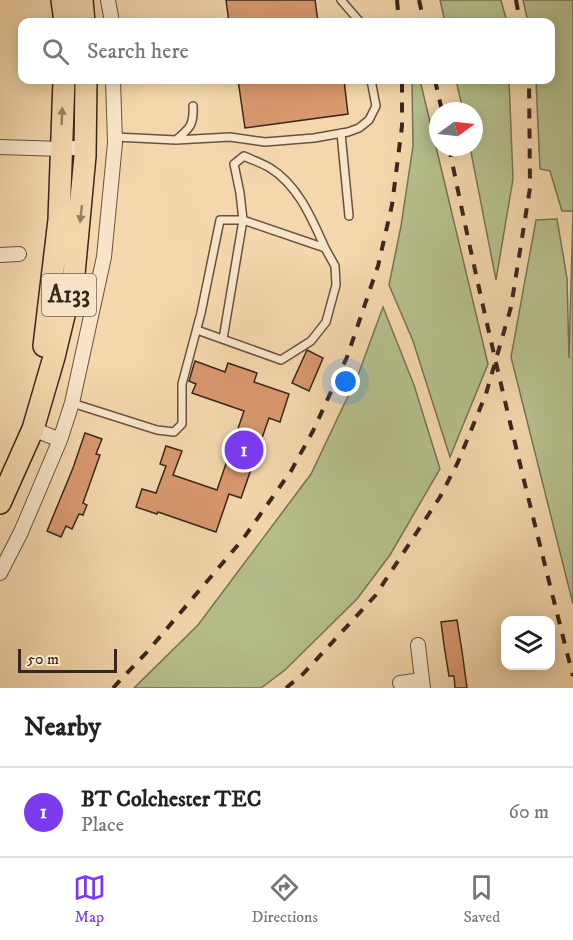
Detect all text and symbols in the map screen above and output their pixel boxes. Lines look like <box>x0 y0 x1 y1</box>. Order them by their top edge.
search box <box>18 18 555 84</box>
icon: search <box>39 35 72 68</box>
text: Search here <box>87 38 189 65</box>
north arrow <box>429 102 483 156</box>
one-way arrow <box>57 106 67 125</box>
one-way arrow <box>76 205 86 224</box>
road number: A133 <box>42 274 96 316</box>
your location <box>331 367 360 396</box>
pin: 1 <box>224 428 264 472</box>
map controls <box>501 616 555 670</box>
button: layers <box>501 616 555 670</box>
scale bar <box>18 646 117 674</box>
text: 50 m <box>27 649 59 669</box>
text: Nearby <box>24 711 101 744</box>
text: BT Colchester TEC <box>81 786 261 813</box>
text: 1 <box>40 800 47 825</box>
text: 60 m <box>509 800 549 825</box>
text: Place <box>81 813 124 838</box>
tab: Map <box>73 871 106 927</box>
tab: Directions <box>251 871 318 927</box>
tab: Saved <box>463 871 500 927</box>

